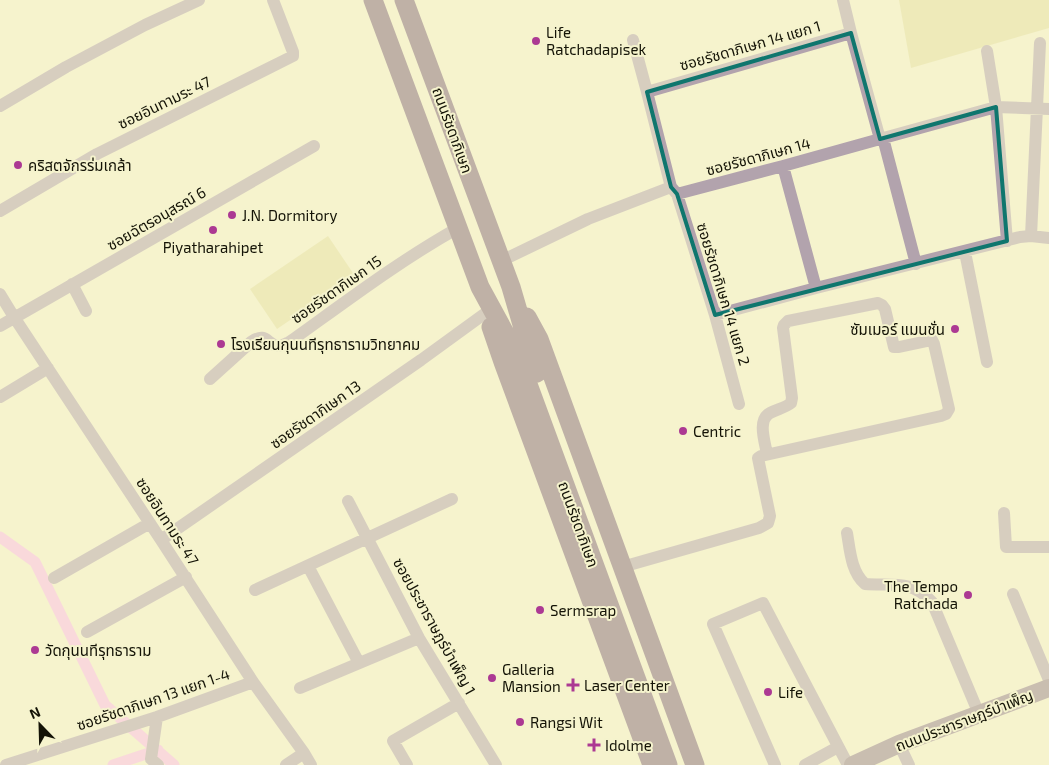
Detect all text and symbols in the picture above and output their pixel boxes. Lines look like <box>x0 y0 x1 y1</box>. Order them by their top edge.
street label: ซอยรัชดาภิเษก 14 แยก 1 <box>677 16 823 74</box>
place label: Life Ratchadapisek <box>546 23 646 58</box>
marker: Life Ratchadapisek <box>530 35 542 47</box>
street label: ซอยอินทามระ 47 <box>115 72 214 132</box>
street label: ถนนรัชดาภิเษก <box>429 85 477 175</box>
street label: ซอยรัชดาภิเษก 14 <box>704 133 812 179</box>
place label: คริสตจักรร่มเกล้า <box>28 156 132 174</box>
marker: คริสตจักรร่มเกล้า <box>12 159 24 171</box>
street label: ซอยฉัตรอนุสรณ์ 6 <box>103 182 209 254</box>
place label: J.N. Dormitory <box>242 206 337 224</box>
marker: J.N. Dormitory <box>226 209 238 221</box>
street label: ซอยรัชดาภิเษก 14 แยก 2 <box>694 220 754 368</box>
marker: Piyatharahipet <box>207 224 219 236</box>
place label: Piyatharahipet <box>163 238 264 256</box>
street label: ซอยรัชดาภิเษก 15 <box>287 251 385 327</box>
place label: ซัมเมอร์ แมนชั่น <box>850 320 945 338</box>
marker: ซัมเมอร์ แมนชั่น <box>949 323 961 335</box>
place label: โรงเรียนกุนนทีรุทธารามวิทยาคม <box>231 335 420 354</box>
marker: โรงเรียนกุนนทีรุทธารามวิทยาคม <box>215 338 227 350</box>
street label: ซอยรัชดาภิเษก 13 <box>266 376 364 452</box>
place label: Centric <box>693 422 741 440</box>
marker: Centric <box>677 425 689 437</box>
street label: ซอยอินทามระ 47 <box>133 474 203 568</box>
street label: ถนนรัชดาภิเษก <box>555 479 603 569</box>
street label: ซอยประชาราษฎร์บำเพ็ญ 1 <box>390 554 480 698</box>
place label: The Tempo Ratchada <box>884 577 958 612</box>
marker: The Tempo Ratchada <box>962 589 974 601</box>
place label: Sermsrap <box>550 601 616 619</box>
marker: Sermsrap <box>534 604 546 616</box>
place label: วัดกุนนทีรุทธาราม <box>45 641 151 660</box>
marker: วัดกุนนทีรุทธาราม <box>29 644 41 656</box>
place label: Galleria Mansion <box>502 660 561 695</box>
street label: ซอยรัชดาภิเษก 13 แยก 1-4 <box>74 664 232 734</box>
marker: Galleria Mansion <box>486 672 498 684</box>
place label: Laser Center <box>584 676 670 694</box>
marker: Laser Center <box>566 678 580 692</box>
place label: Life <box>778 683 803 701</box>
street label: ถนนประชาราษฎร์บำเพ็ญ <box>893 685 1035 755</box>
marker: Life <box>762 686 774 698</box>
north arrow <box>15 700 65 750</box>
text: N <box>27 703 43 722</box>
place label: Rangsi Wit <box>530 713 603 731</box>
marker: Rangsi Wit <box>514 716 526 728</box>
place label: Idolme <box>605 736 652 754</box>
marker: Idolme <box>587 738 601 752</box>

